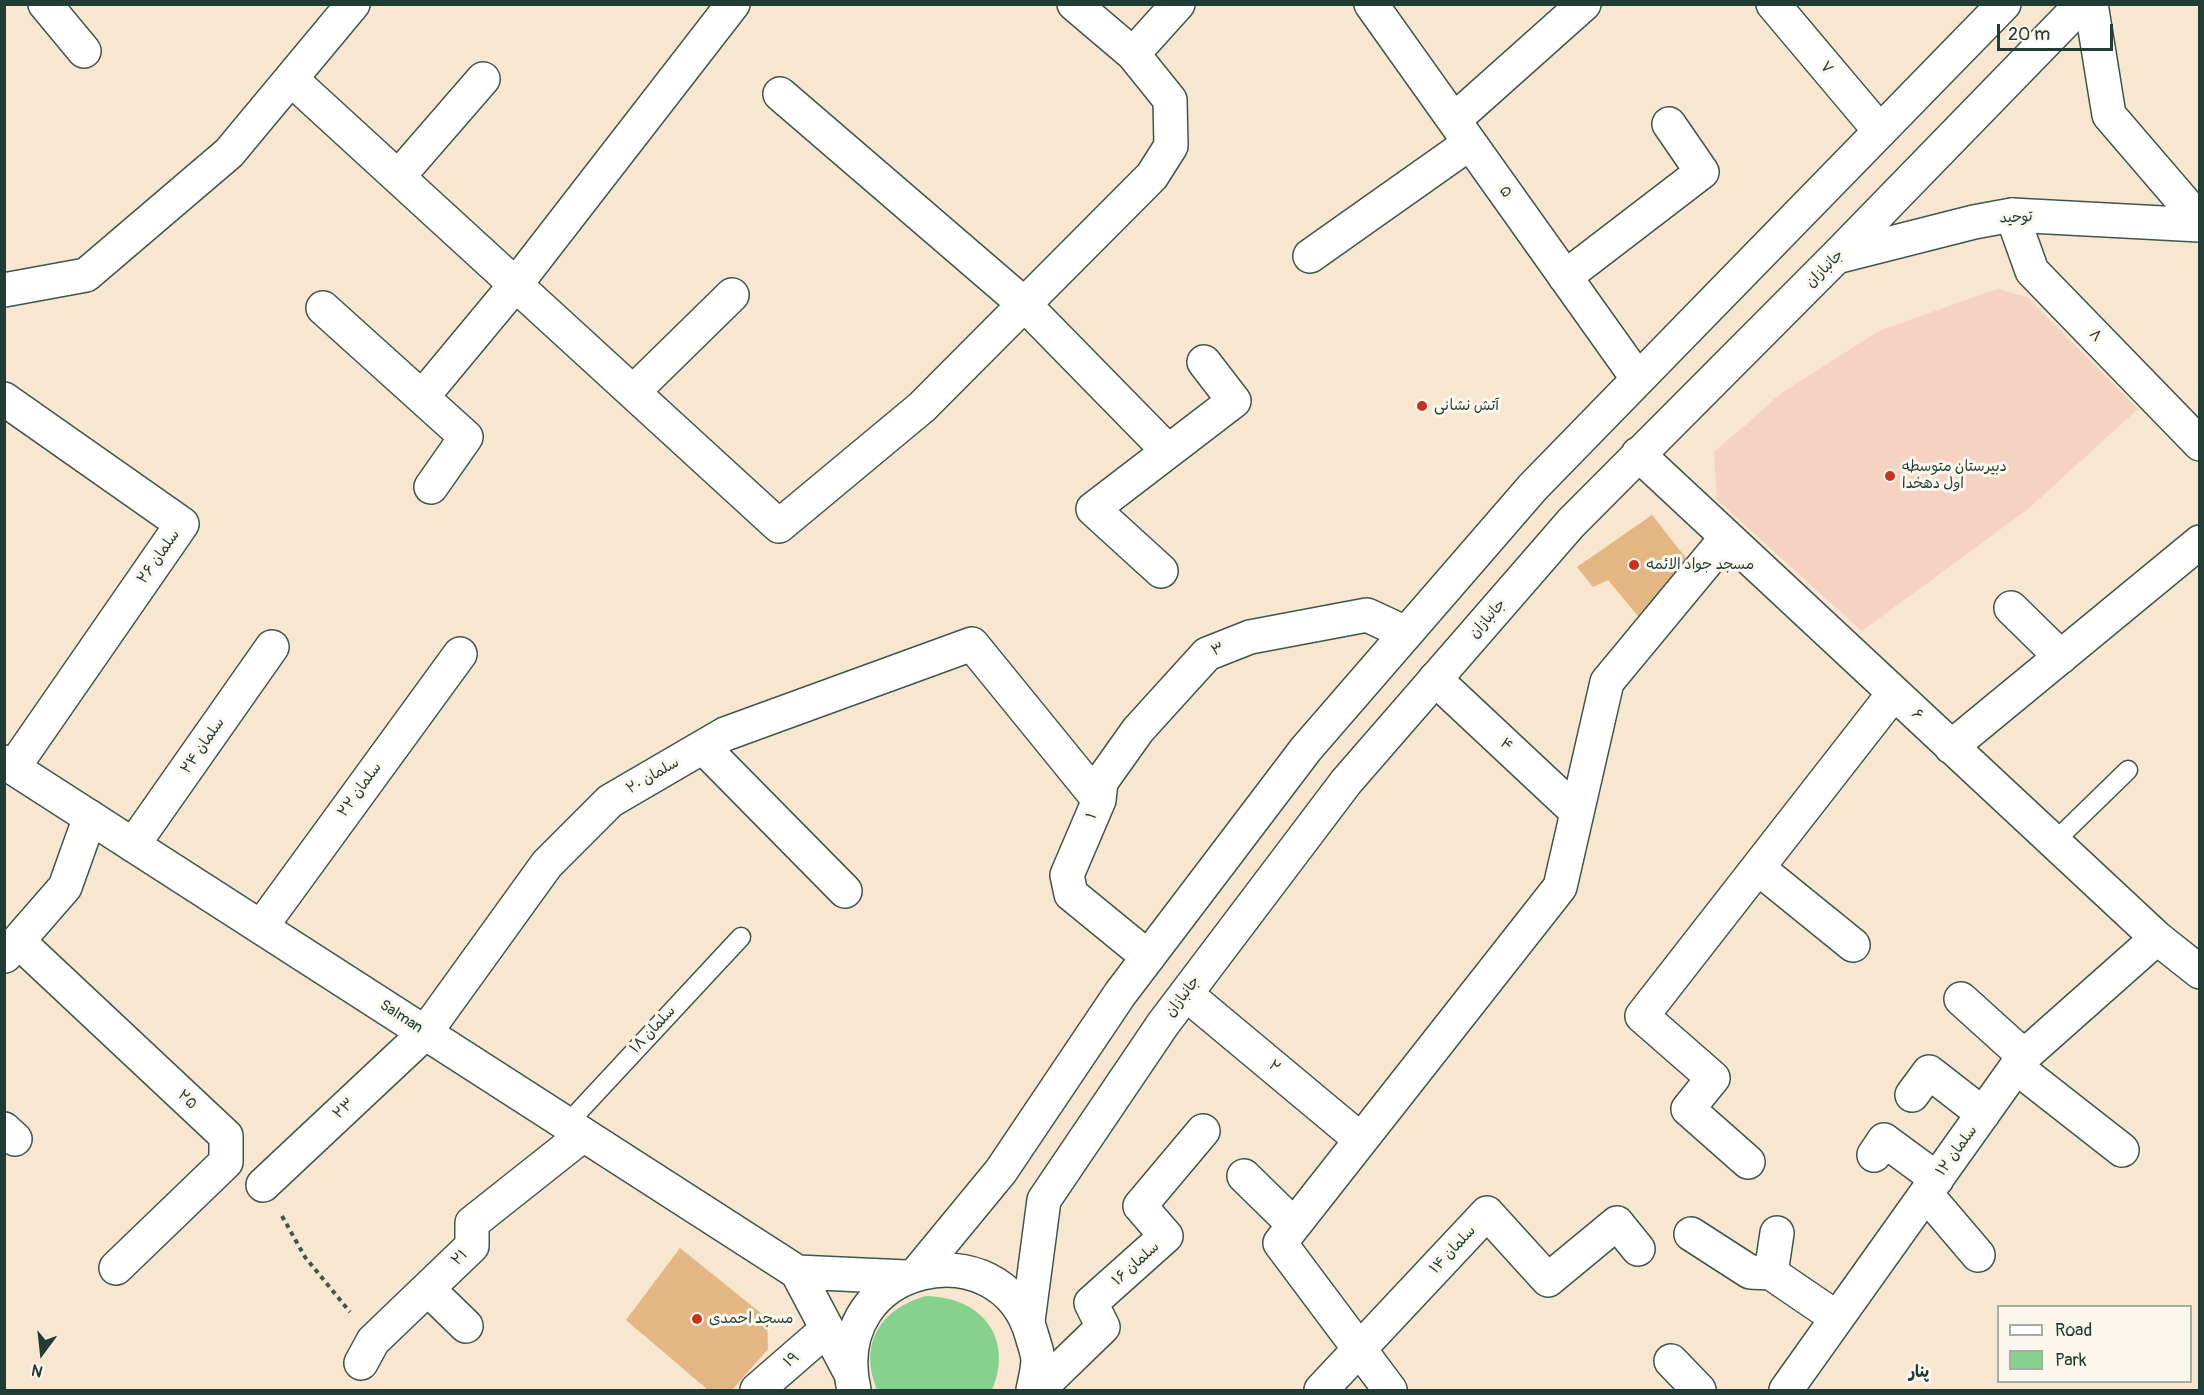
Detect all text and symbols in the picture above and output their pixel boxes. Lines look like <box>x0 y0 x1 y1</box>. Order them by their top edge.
scale bar <box>2000 12 2116 50</box>
text: 20 m <box>2008 23 2050 46</box>
street label: ۷ <box>1816 58 1836 78</box>
street label: ۵ <box>1495 183 1515 201</box>
street label: توحید <box>1999 208 2033 228</box>
street label: جانبازان <box>1802 246 1848 292</box>
street label: ۸ <box>2085 326 2105 346</box>
place label: آتش نشانی <box>1434 397 1499 415</box>
marker: آتش نشانی <box>1415 399 1429 413</box>
place label: دبیرستان متوسطه اول دهخدا <box>1902 458 2007 493</box>
marker: دبیرستان متوسطه اول دهخدا <box>1883 469 1897 483</box>
street label: سلمان ۲۶ <box>134 526 184 588</box>
place label: مسجد جواد الائمه <box>1646 556 1754 574</box>
marker: مسجد جواد الائمه <box>1627 558 1641 572</box>
street label: جانبازان <box>1466 596 1510 642</box>
street label: ۳ <box>1209 639 1227 661</box>
street label: ۶ <box>1908 705 1926 725</box>
street label: سلمان ۲۴ <box>177 715 229 777</box>
street label: ۴ <box>1496 735 1516 755</box>
street label: سلمان ۲۰ <box>623 754 683 798</box>
street label: سلمان ۲۲ <box>334 759 386 821</box>
street label: ۱ <box>1083 810 1101 822</box>
street label: جانبازان <box>1162 973 1204 1021</box>
street label: Salman <box>376 996 426 1038</box>
street label: سلمان ۱۸ <box>626 1002 680 1058</box>
street label: ۲ <box>1264 1057 1284 1077</box>
street label: ۲۵ <box>173 1086 201 1114</box>
street label: ۲۳ <box>330 1095 358 1123</box>
street label: سلمان ۱۲ <box>1933 1122 1981 1180</box>
street label: سلمان ۱۴ <box>1426 1222 1480 1278</box>
street label: سلمان ۱۶ <box>1109 1238 1163 1290</box>
street label: ۲۱ <box>448 1246 472 1270</box>
legend <box>1997 1305 2192 1383</box>
place label: مسجد احمدی <box>709 1310 794 1328</box>
marker: مسجد احمدی <box>690 1312 704 1326</box>
text: Road <box>2055 1319 2092 1342</box>
north arrow <box>12 1323 72 1383</box>
street label: ۱۹ <box>780 1348 804 1372</box>
text: Park <box>2055 1349 2087 1372</box>
text: N <box>30 1359 45 1381</box>
district label: پنار <box>1909 1363 1929 1383</box>

